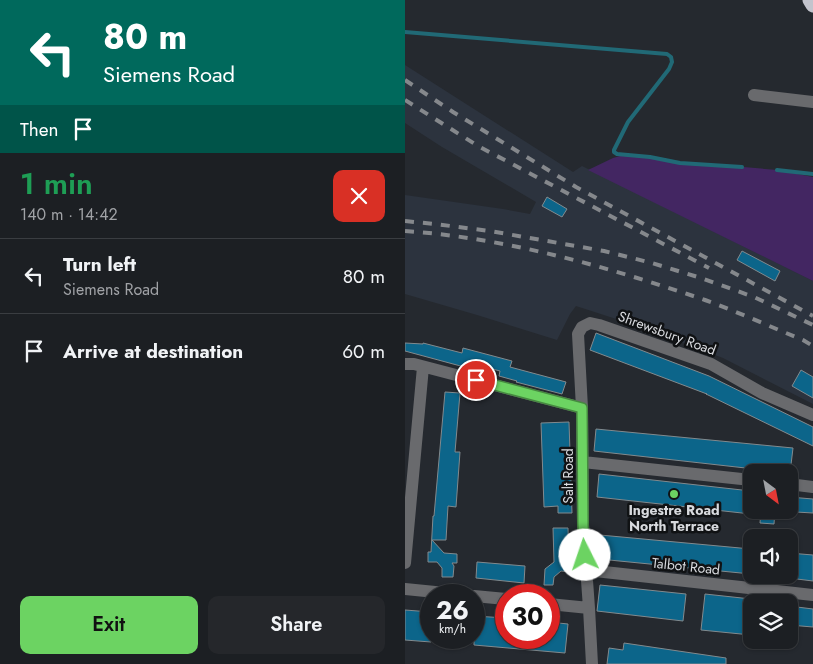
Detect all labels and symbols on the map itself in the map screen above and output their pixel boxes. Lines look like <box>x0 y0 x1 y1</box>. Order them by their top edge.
street label: Shrewsbury Road <box>615 306 719 360</box>
pin <box>455 359 497 401</box>
street label: Salt Road <box>558 448 578 504</box>
north arrow <box>743 464 797 519</box>
marker: Ingestre Road North Terrace <box>668 488 680 500</box>
place label: Ingestre Road North Terrace <box>628 500 720 536</box>
position arrow <box>558 528 610 580</box>
street label: Talbot Road <box>651 552 721 580</box>
speed limit sign: 30 <box>495 584 560 649</box>

